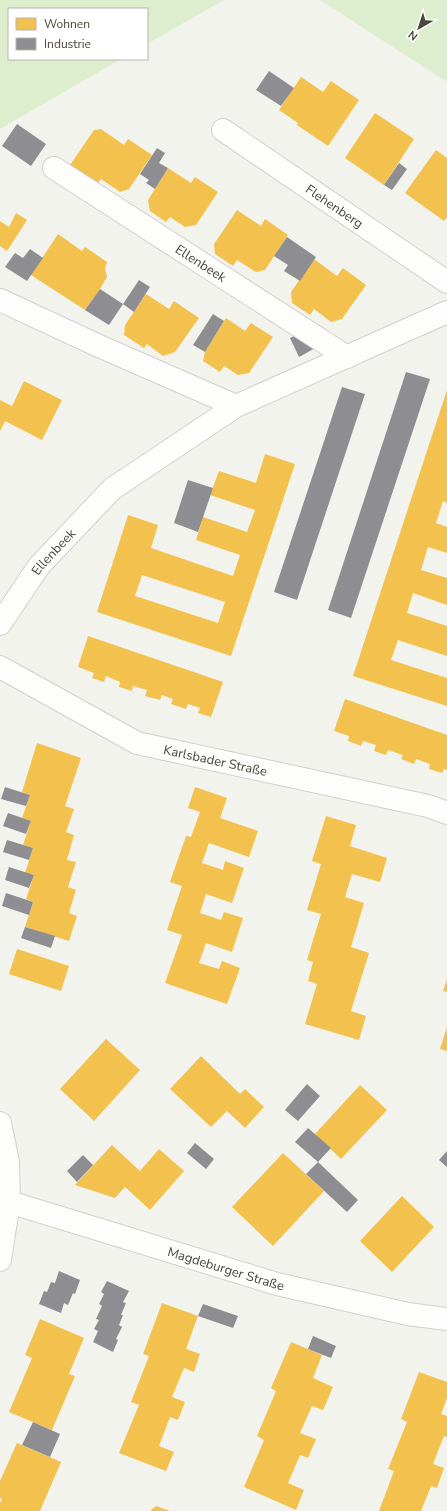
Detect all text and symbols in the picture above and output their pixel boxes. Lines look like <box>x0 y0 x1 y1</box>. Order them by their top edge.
legend <box>8 8 148 60</box>
north arrow <box>399 8 439 48</box>
text: Wohnen <box>44 16 90 32</box>
text: N <box>405 27 421 44</box>
text: Industrie <box>44 36 91 52</box>
street label: Flehenberg <box>302 181 367 233</box>
street label: Ellenbeek <box>171 241 230 287</box>
street label: Ellenbeek <box>28 525 80 579</box>
street label: Karlsbader Straße <box>162 741 269 781</box>
street label: Magdeburger Straße <box>165 1243 286 1295</box>

